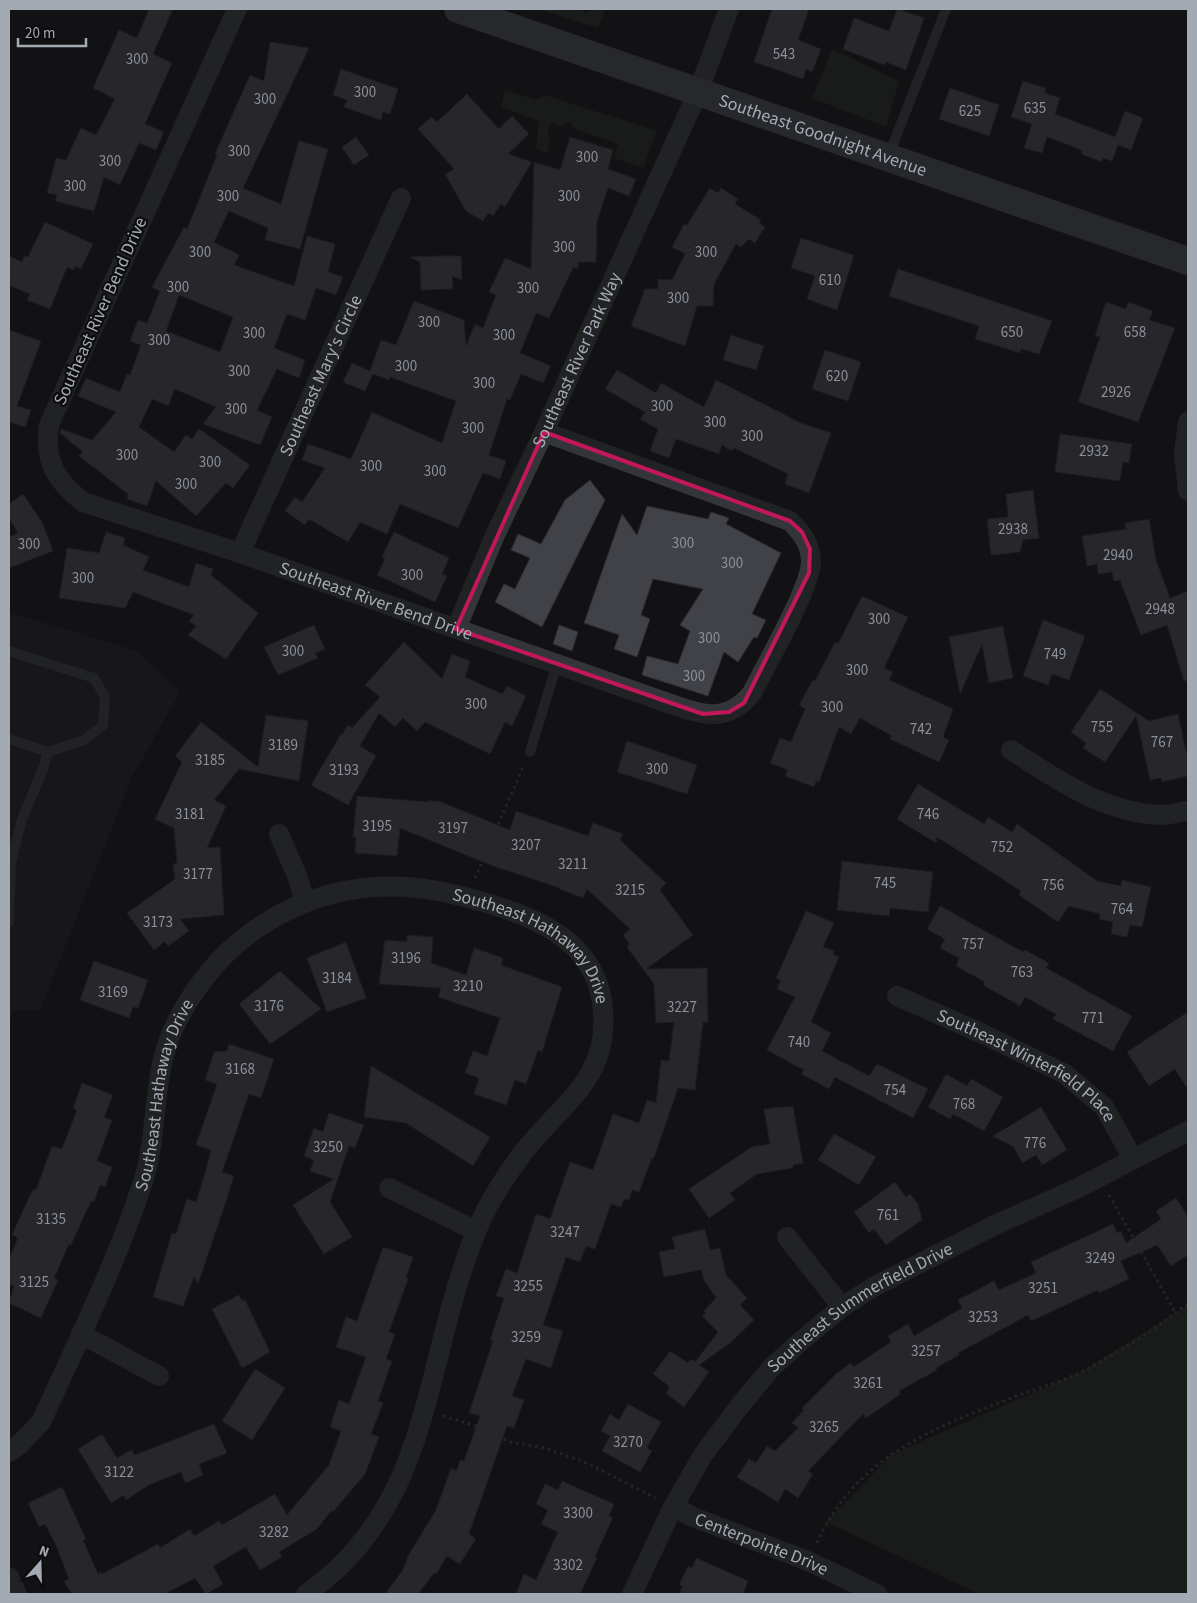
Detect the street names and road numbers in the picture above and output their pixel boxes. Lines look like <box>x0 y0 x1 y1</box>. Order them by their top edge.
street label: Southeast Goodnight Avenue <box>715 88 930 183</box>
street label: Southeast River Bend Drive <box>48 213 153 409</box>
street label: Southeast River Park Way <box>526 268 628 452</box>
street label: Southeast Mary's Circle <box>274 291 369 460</box>
street label: Southeast River Bend Drive <box>276 556 476 647</box>
street label: Southeast Hathaway Drive <box>450 882 614 1006</box>
street label: Southeast Hathaway Drive <box>129 994 200 1195</box>
street label: Southeast Winterfield Place <box>933 1003 1122 1126</box>
street label: Southeast Summerfield Drive <box>762 1236 957 1379</box>
street label: Centerpointe Drive <box>691 1507 832 1582</box>

